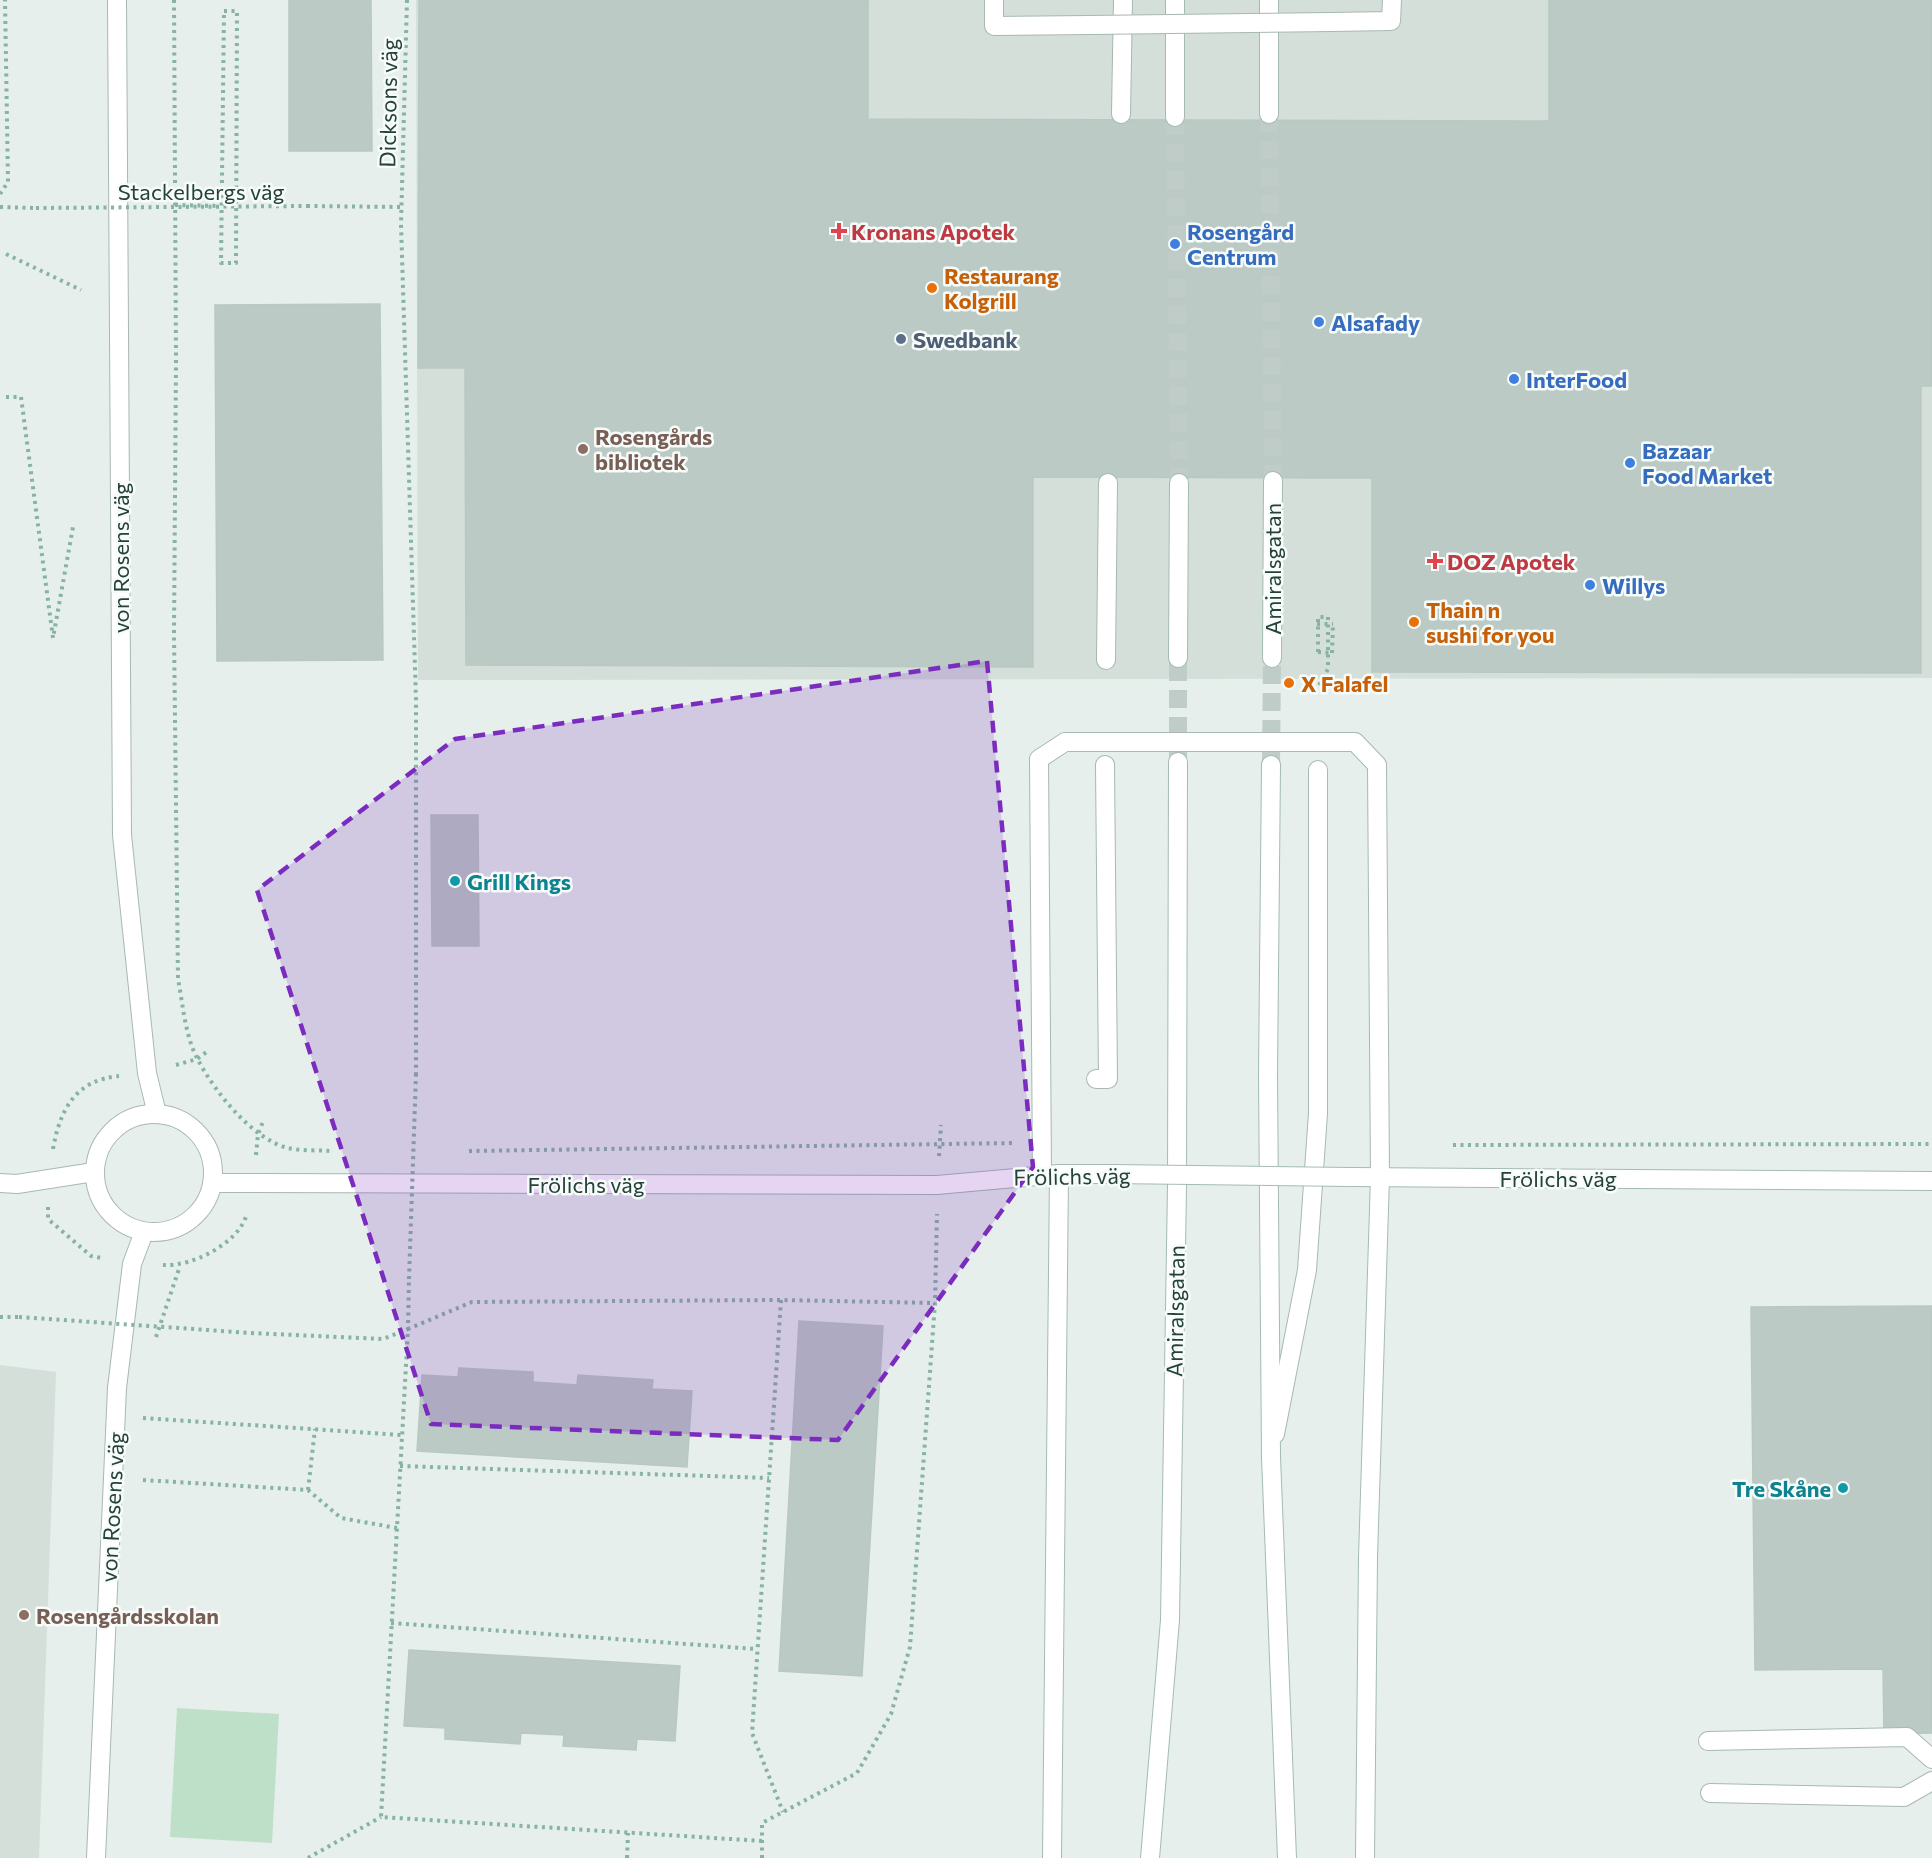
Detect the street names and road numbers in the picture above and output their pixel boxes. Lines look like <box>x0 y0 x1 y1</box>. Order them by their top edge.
street label: Dicksons väg <box>373 38 403 168</box>
street label: Stackelbergs väg <box>118 178 284 205</box>
street label: von Rosens väg <box>107 483 134 633</box>
street label: Amiralsgatan <box>1259 503 1286 635</box>
street label: Frölichs väg <box>1013 1161 1131 1191</box>
street label: Frölichs väg <box>1499 1165 1617 1192</box>
street label: Frölichs väg <box>527 1171 645 1198</box>
street label: Amiralsgatan <box>1160 1245 1190 1377</box>
street label: von Rosens väg <box>95 1431 129 1583</box>

